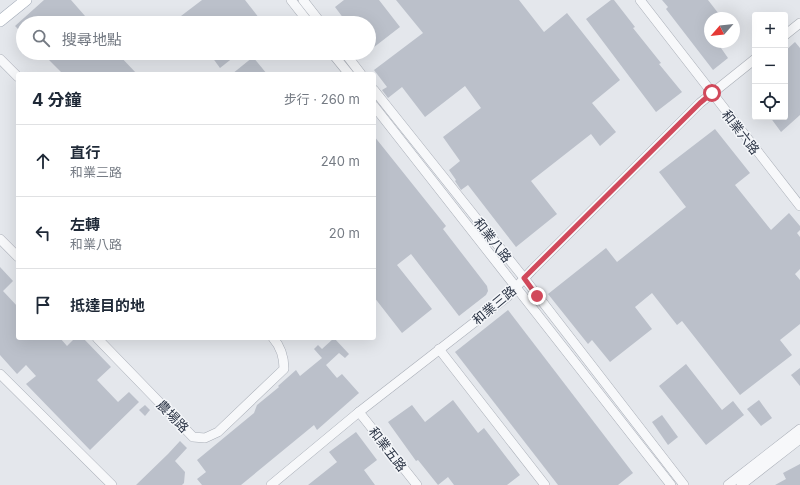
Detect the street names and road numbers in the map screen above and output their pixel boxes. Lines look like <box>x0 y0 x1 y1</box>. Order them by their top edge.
street label: 和業六路 <box>719 107 763 157</box>
street label: 和業八路 <box>471 215 515 265</box>
street label: 和業三路 <box>469 282 519 328</box>
street label: 農場路 <box>154 396 192 436</box>
street label: 和業五路 <box>366 424 410 474</box>

